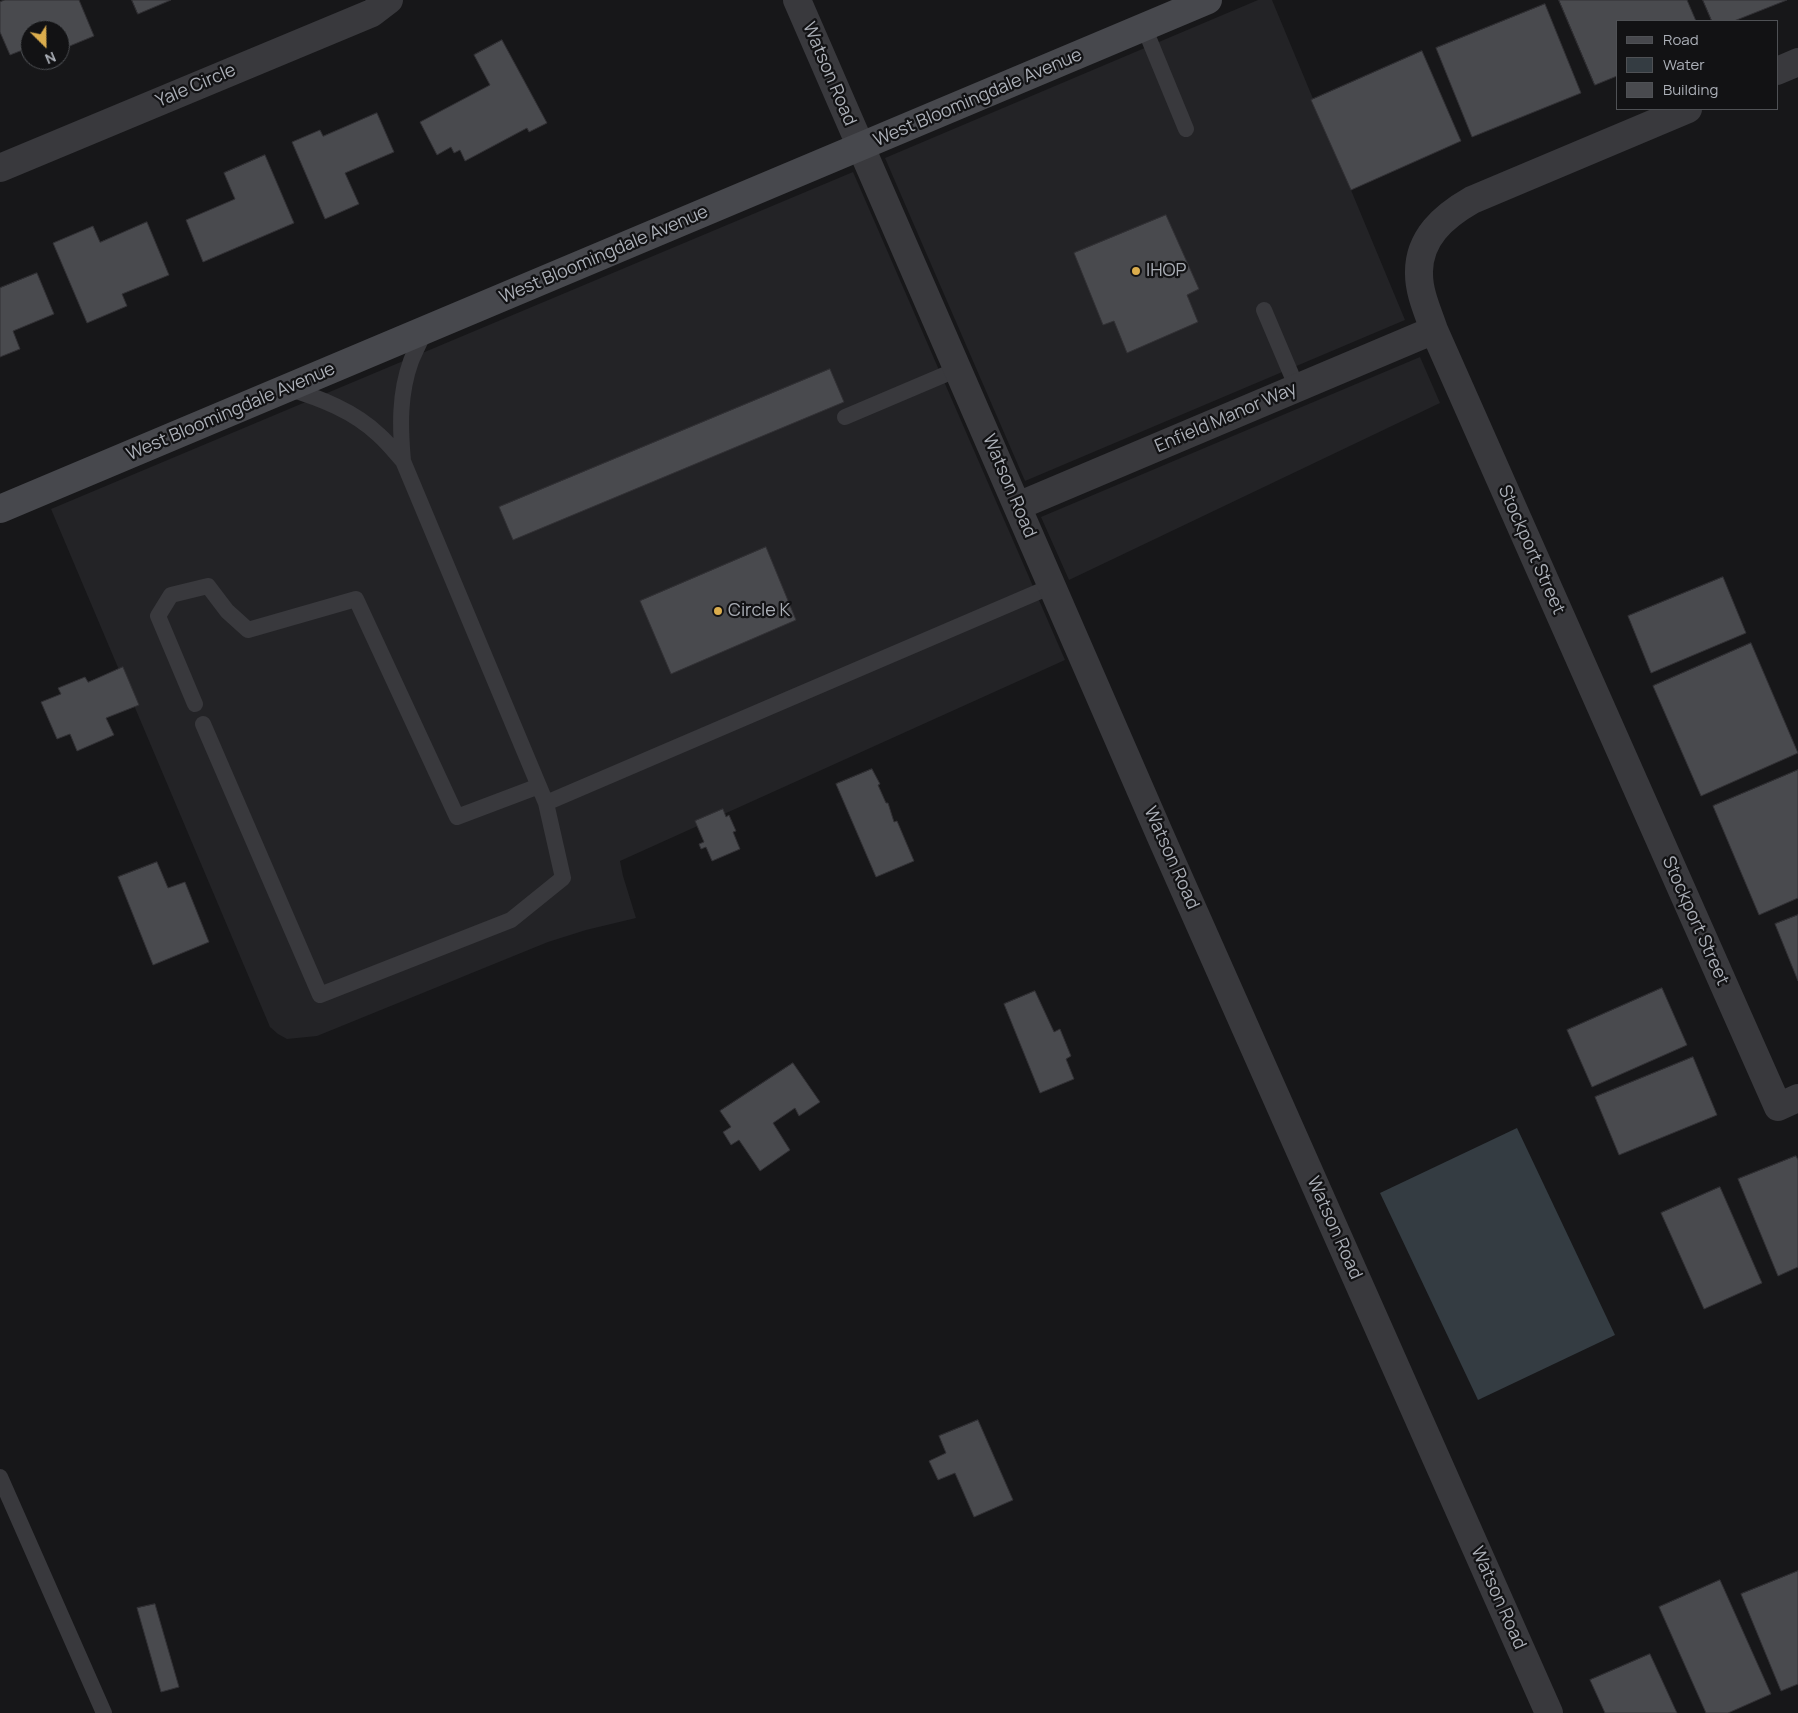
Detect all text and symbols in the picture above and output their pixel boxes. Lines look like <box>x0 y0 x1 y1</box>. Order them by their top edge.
street label: Watson Road <box>798 19 860 129</box>
north arrow <box>20 20 70 70</box>
legend <box>1616 20 1778 110</box>
text: Road <box>1663 29 1699 50</box>
street label: West Bloomingdale Avenue <box>870 44 1086 152</box>
text: N <box>42 48 59 69</box>
text: Water <box>1663 54 1705 75</box>
street label: Yale Circle <box>153 60 239 112</box>
text: Building <box>1663 79 1718 100</box>
street label: West Bloomingdale Avenue <box>496 201 712 309</box>
place label: IHOP <box>1146 260 1186 282</box>
marker: IHOP <box>1130 265 1142 277</box>
street label: West Bloomingdale Avenue <box>123 358 339 466</box>
street label: Enfield Manor Way <box>1152 378 1300 458</box>
street label: Watson Road <box>978 431 1040 541</box>
street label: Stockport Street <box>1493 482 1569 618</box>
place label: Circle K <box>728 600 790 622</box>
marker: Circle K <box>712 605 724 617</box>
street label: Watson Road <box>1139 803 1203 913</box>
street label: Stockport Street <box>1657 853 1733 989</box>
street label: Watson Road <box>1302 1173 1366 1283</box>
street label: Watson Road <box>1466 1543 1530 1653</box>

